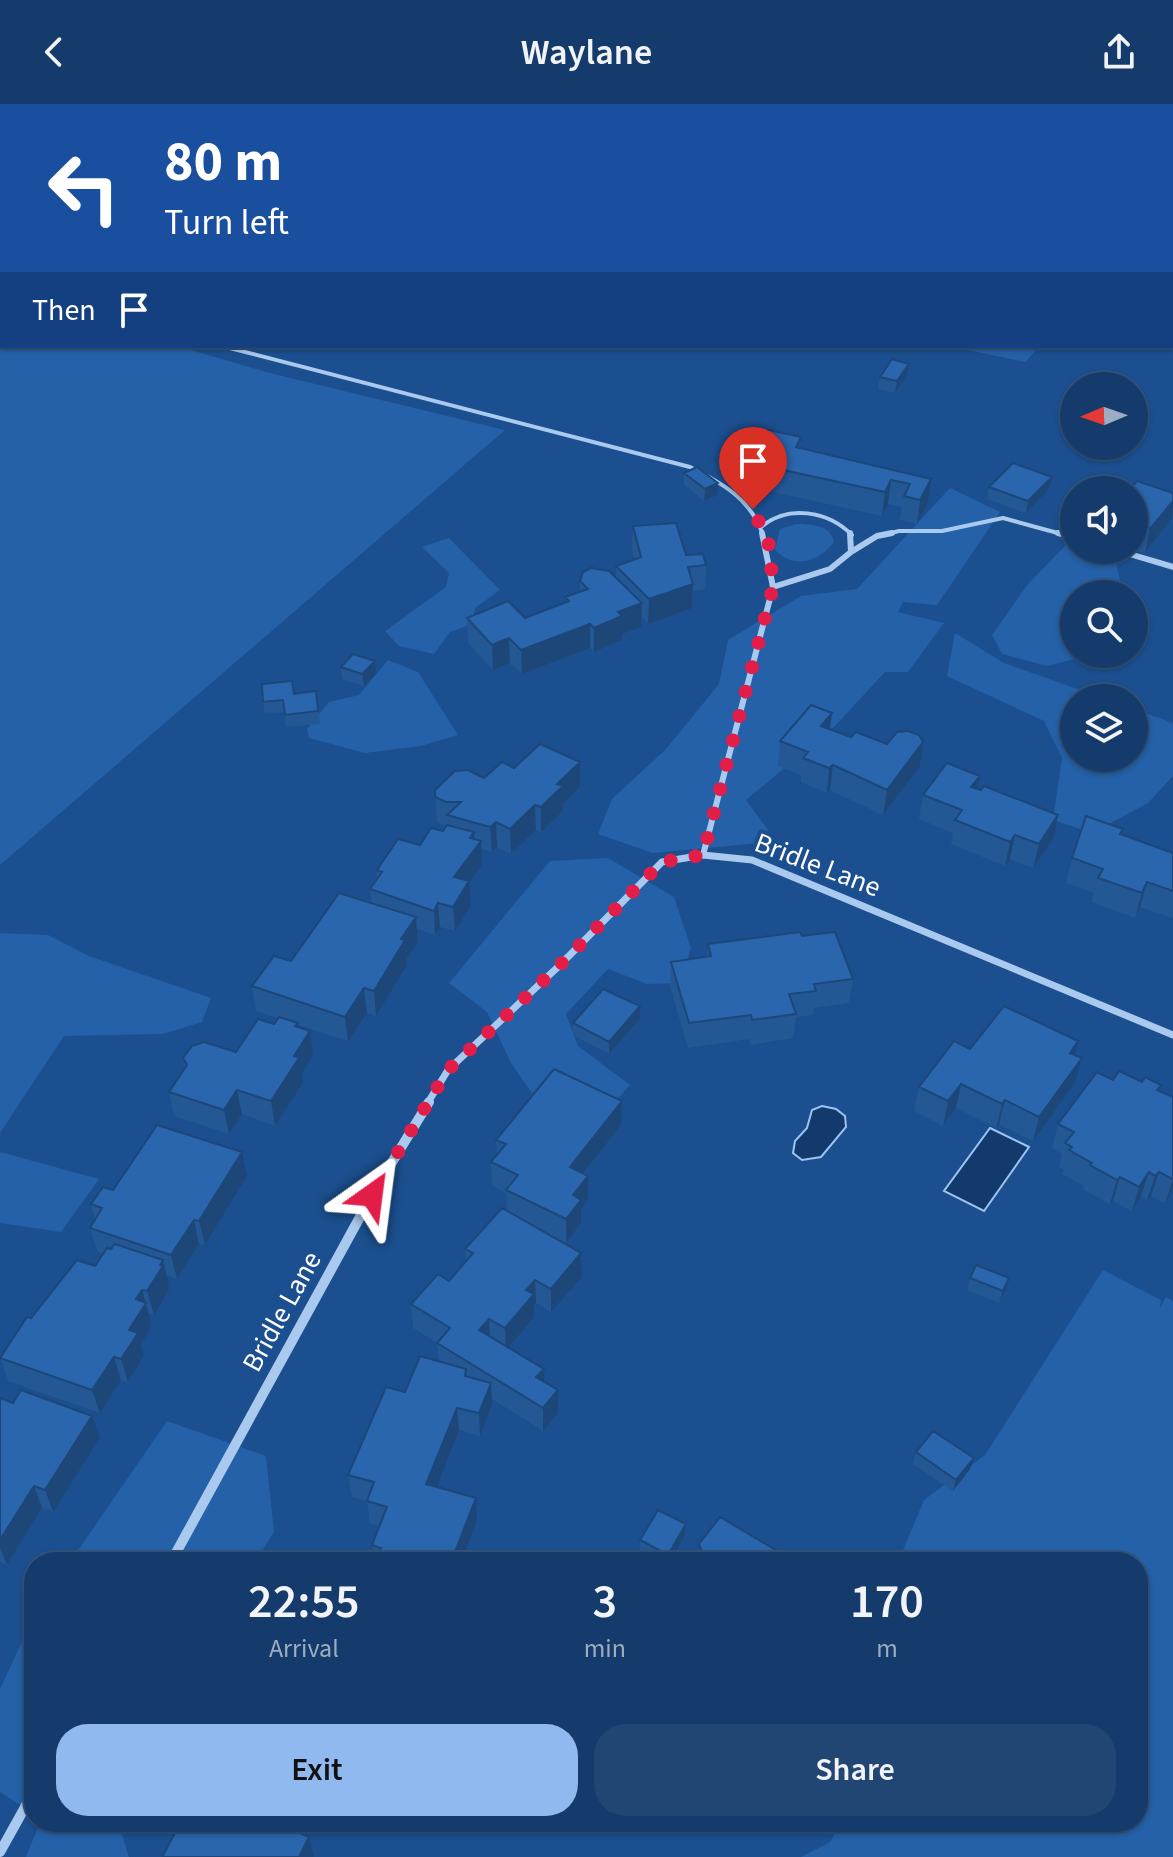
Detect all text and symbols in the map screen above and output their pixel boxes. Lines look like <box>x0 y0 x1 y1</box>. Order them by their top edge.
text: Waylane <box>521 27 652 78</box>
icon: back <box>32 30 76 74</box>
icon: share <box>1097 30 1141 74</box>
text: 80 m <box>164 123 282 202</box>
icon: left <box>32 136 136 240</box>
text: Turn left <box>164 197 289 248</box>
icon: arrive <box>112 288 156 332</box>
text: Then <box>32 289 96 332</box>
north arrow <box>1060 372 1148 460</box>
map controls <box>1060 372 1148 772</box>
pin <box>719 427 787 509</box>
icon: arrive <box>731 439 775 483</box>
button: sound <box>1060 476 1148 564</box>
button: search <box>1060 580 1148 668</box>
button: layers <box>1060 684 1148 772</box>
street label: Bridle Lane <box>749 823 887 907</box>
position arrow <box>330 1153 414 1237</box>
street label: Bridle Lane <box>232 1244 331 1379</box>
text: 22:55 <box>248 1568 360 1636</box>
text: 3 <box>593 1568 617 1636</box>
text: 170 <box>850 1568 924 1636</box>
text: Arrival <box>269 1630 339 1667</box>
text: min <box>584 1630 626 1667</box>
text: m <box>876 1630 898 1667</box>
button: Exit <box>56 1724 578 1816</box>
button: Share <box>594 1724 1116 1816</box>

